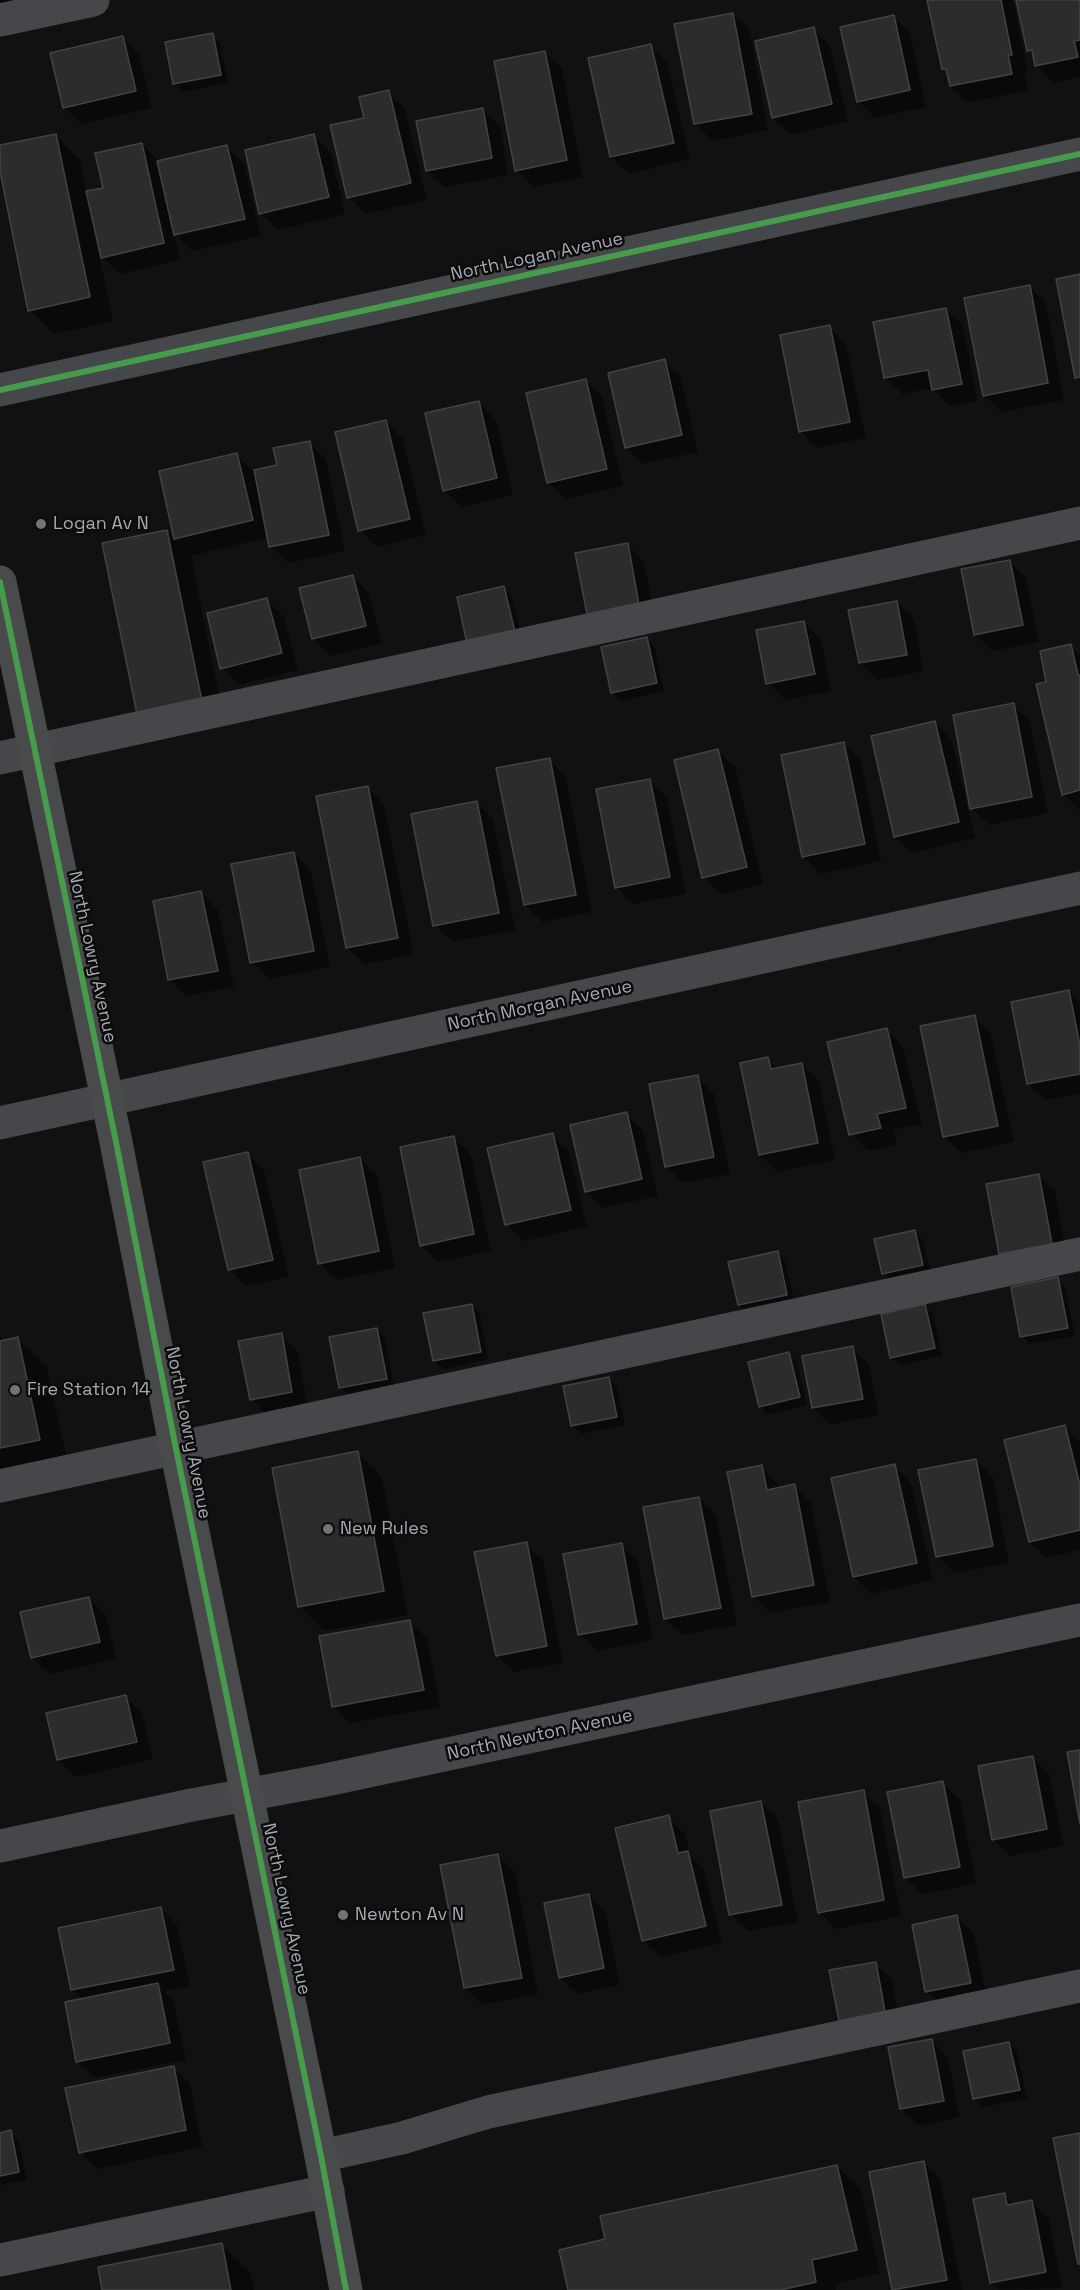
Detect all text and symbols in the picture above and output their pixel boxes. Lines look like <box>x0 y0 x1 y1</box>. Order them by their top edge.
street label: North Logan Avenue <box>449 228 625 286</box>
place label: Logan Av N <box>53 513 149 535</box>
marker: Logan Av N <box>34 517 48 531</box>
street label: North Lowry Avenue <box>63 869 121 1045</box>
street label: North Morgan Avenue <box>446 976 634 1036</box>
street label: North Lowry Avenue <box>161 1345 215 1521</box>
place label: Fire Station 14 <box>27 1379 150 1401</box>
marker: Fire Station 14 <box>8 1383 22 1397</box>
place label: New Rules <box>340 1518 428 1540</box>
marker: New Rules <box>321 1522 335 1536</box>
street label: North Newton Avenue <box>445 1705 635 1765</box>
street label: North Lowry Avenue <box>257 1821 315 1997</box>
place label: Newton Av N <box>355 1904 464 1926</box>
marker: Newton Av N <box>336 1908 350 1922</box>

